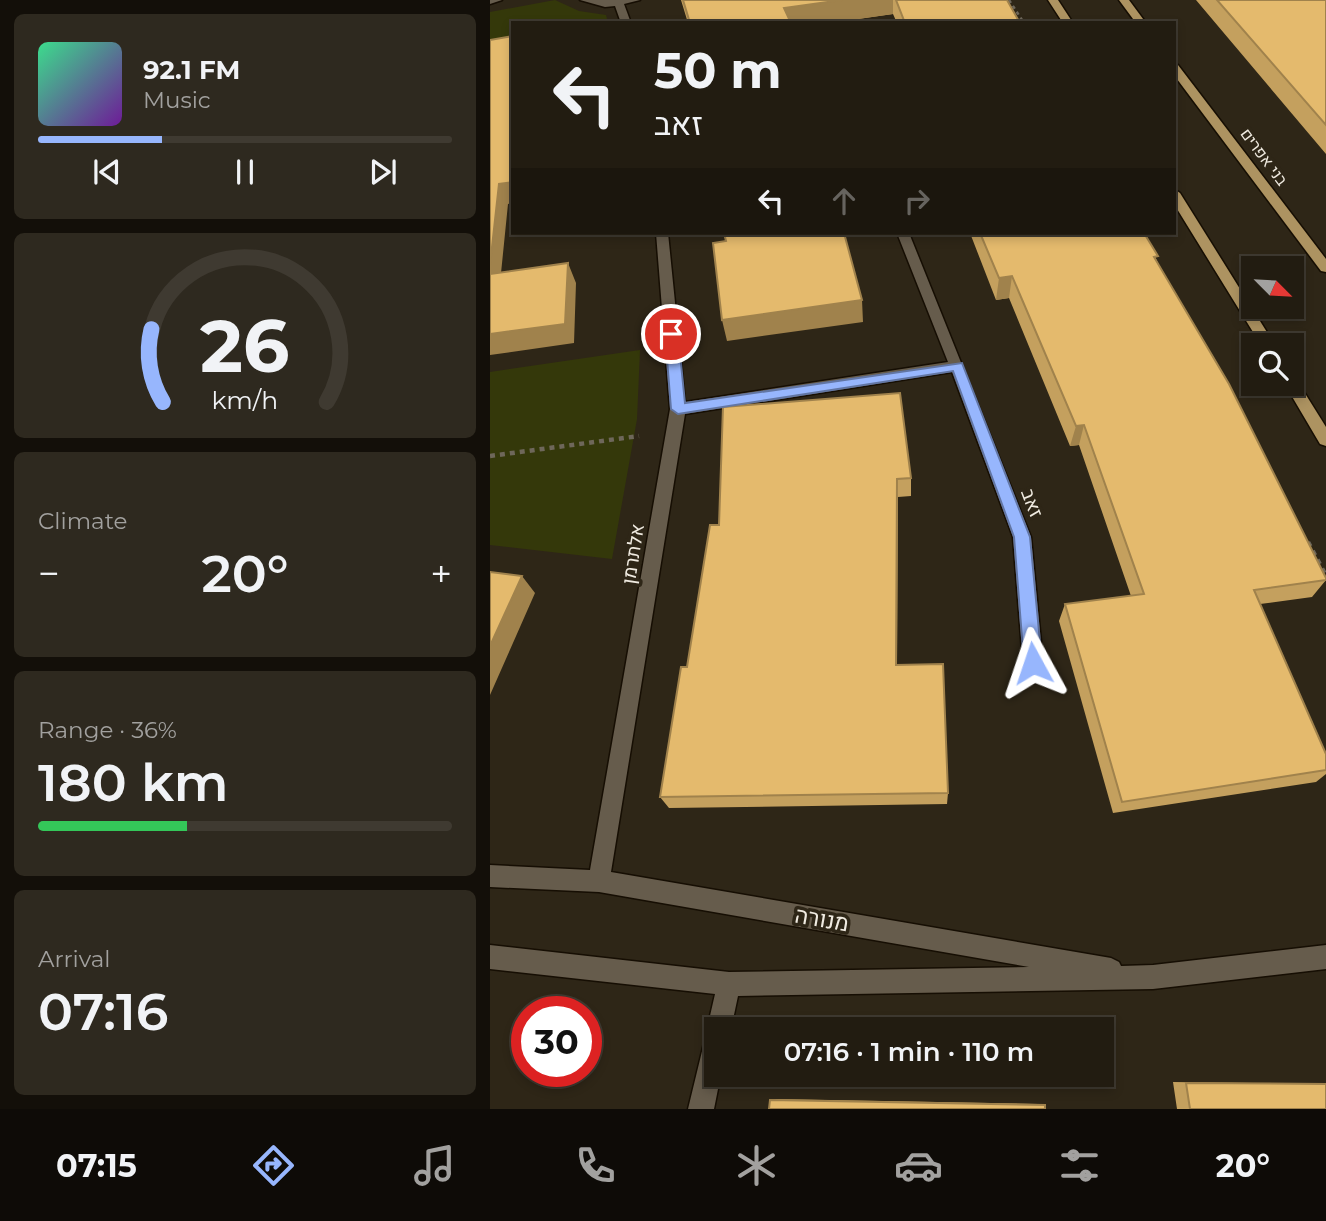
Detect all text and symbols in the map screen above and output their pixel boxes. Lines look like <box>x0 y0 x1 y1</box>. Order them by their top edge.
text: 50 m <box>654 41 782 100</box>
icon: left <box>539 49 630 140</box>
text: 92.1 FM <box>143 54 240 86</box>
text: Music <box>143 86 211 114</box>
text: זאב <box>654 104 703 143</box>
street label: בני אפרים <box>1236 125 1292 190</box>
icon: previous <box>88 153 126 191</box>
icon: pause <box>226 153 264 191</box>
icon: next <box>364 153 402 191</box>
icon: left <box>752 182 790 220</box>
icon: ahead <box>825 182 863 220</box>
icon: right <box>898 182 936 220</box>
north arrow <box>1241 256 1304 318</box>
map controls <box>1241 256 1304 396</box>
text: 26 <box>200 302 290 390</box>
pin <box>641 304 701 364</box>
icon: arrive <box>652 315 690 353</box>
button: search <box>1241 333 1304 396</box>
text: km/h <box>212 384 278 414</box>
street label: זאב <box>1016 485 1048 521</box>
text: Climate <box>38 507 127 535</box>
street label: אלתרמן <box>617 522 649 586</box>
text: 20° <box>201 542 289 605</box>
text: − <box>38 550 60 597</box>
text: + <box>430 550 452 597</box>
position arrow <box>996 626 1070 700</box>
text: Range · 36% <box>38 716 177 744</box>
text: 180 km <box>38 751 229 814</box>
street label: מנורה <box>793 900 851 938</box>
text: Arrival <box>38 945 111 973</box>
text: 07:16 <box>38 980 168 1043</box>
speed limit sign: 30 <box>511 996 602 1087</box>
text: 07:16 · 1 min · 110 m <box>784 1036 1034 1068</box>
icon: directions <box>249 1141 298 1190</box>
icon: music <box>410 1141 459 1190</box>
icon: phone <box>571 1141 620 1190</box>
icon: climate <box>732 1141 781 1190</box>
icon: car <box>894 1141 943 1190</box>
icon: filters <box>1055 1141 1104 1190</box>
text: 07:15 <box>56 1146 137 1185</box>
text: 20° <box>1216 1146 1270 1185</box>

